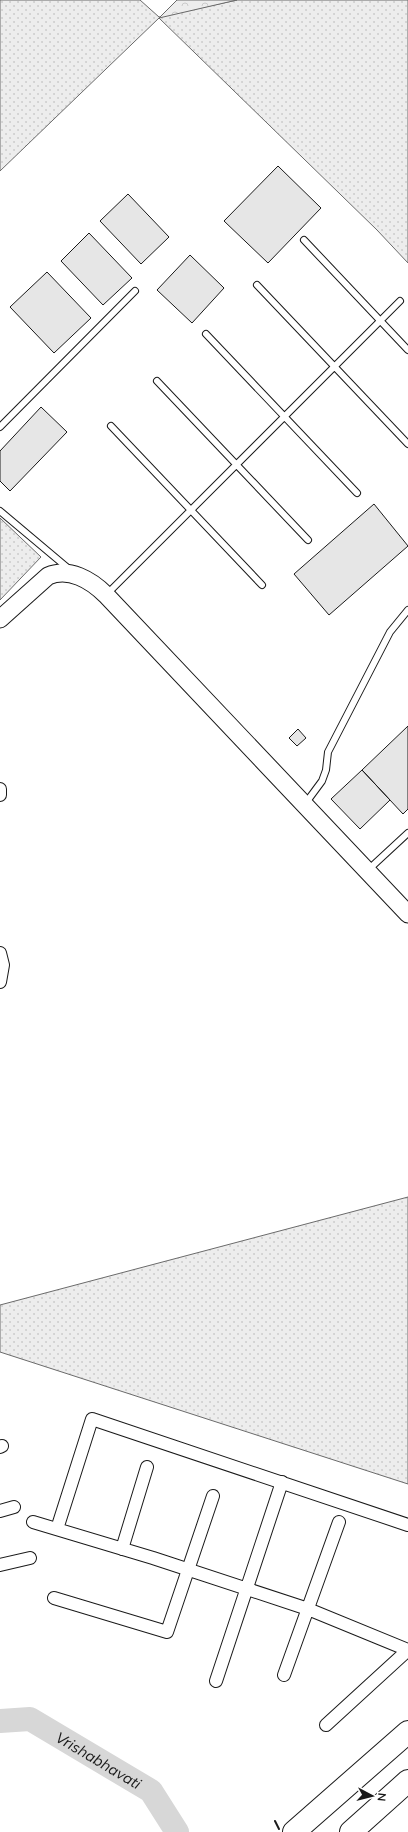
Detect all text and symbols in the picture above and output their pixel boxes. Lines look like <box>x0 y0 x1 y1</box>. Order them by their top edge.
water label: Vrishabhavati <box>52 1727 145 1793</box>
north arrow <box>352 1776 392 1816</box>
text: N <box>374 1792 389 1802</box>

